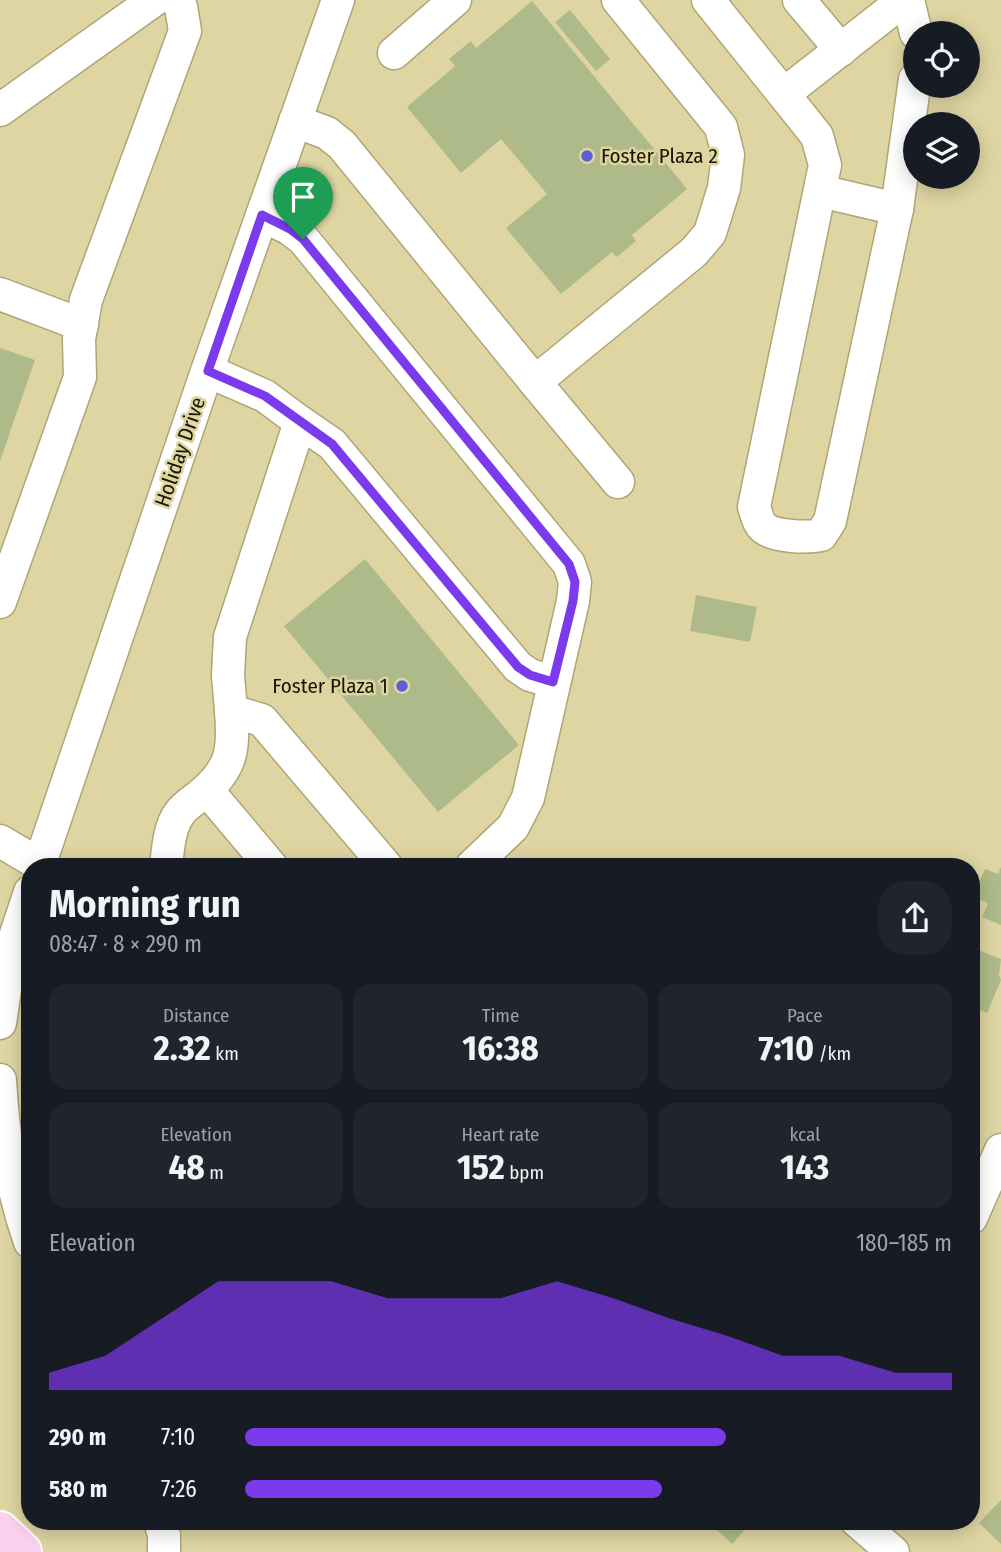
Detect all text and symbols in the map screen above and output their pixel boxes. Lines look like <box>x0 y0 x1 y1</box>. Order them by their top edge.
map controls <box>903 21 980 189</box>
button: locate <box>903 21 980 98</box>
button: layers <box>903 112 980 189</box>
place label: Foster Plaza 2 <box>601 143 718 169</box>
marker: Foster Plaza 2 <box>579 148 595 164</box>
pin <box>273 167 333 239</box>
icon: arrive <box>284 178 322 216</box>
street label: Holiday Drive <box>149 394 211 510</box>
place label: Foster Plaza 1 <box>272 673 388 699</box>
marker: Foster Plaza 1 <box>394 678 410 694</box>
text: Morning run <box>49 881 241 927</box>
button: share <box>878 881 952 955</box>
text: 08:47 · 8 × 290 m <box>49 930 202 958</box>
text: Distance <box>163 1004 229 1027</box>
text: Time <box>482 1004 519 1027</box>
text: Pace <box>787 1004 823 1027</box>
text: 2.32 <box>154 1027 211 1069</box>
text: 16:38 <box>462 1027 539 1069</box>
text: 7:10 <box>759 1027 814 1069</box>
text: km <box>211 1042 239 1065</box>
text: /km <box>814 1042 851 1065</box>
text: Elevation <box>160 1123 232 1146</box>
text: Heart rate <box>461 1123 540 1146</box>
text: kcal <box>789 1123 820 1146</box>
text: 48 <box>168 1146 205 1188</box>
text: 152 <box>457 1146 505 1188</box>
text: 143 <box>780 1146 829 1188</box>
text: m <box>205 1161 224 1184</box>
text: bpm <box>505 1161 544 1184</box>
text: Elevation <box>49 1229 136 1257</box>
text: 180–185 m <box>856 1229 952 1257</box>
text: 290 m <box>49 1423 106 1451</box>
text: 7:10 <box>161 1423 195 1451</box>
text: 580 m <box>49 1475 107 1503</box>
text: 7:26 <box>161 1475 197 1503</box>

